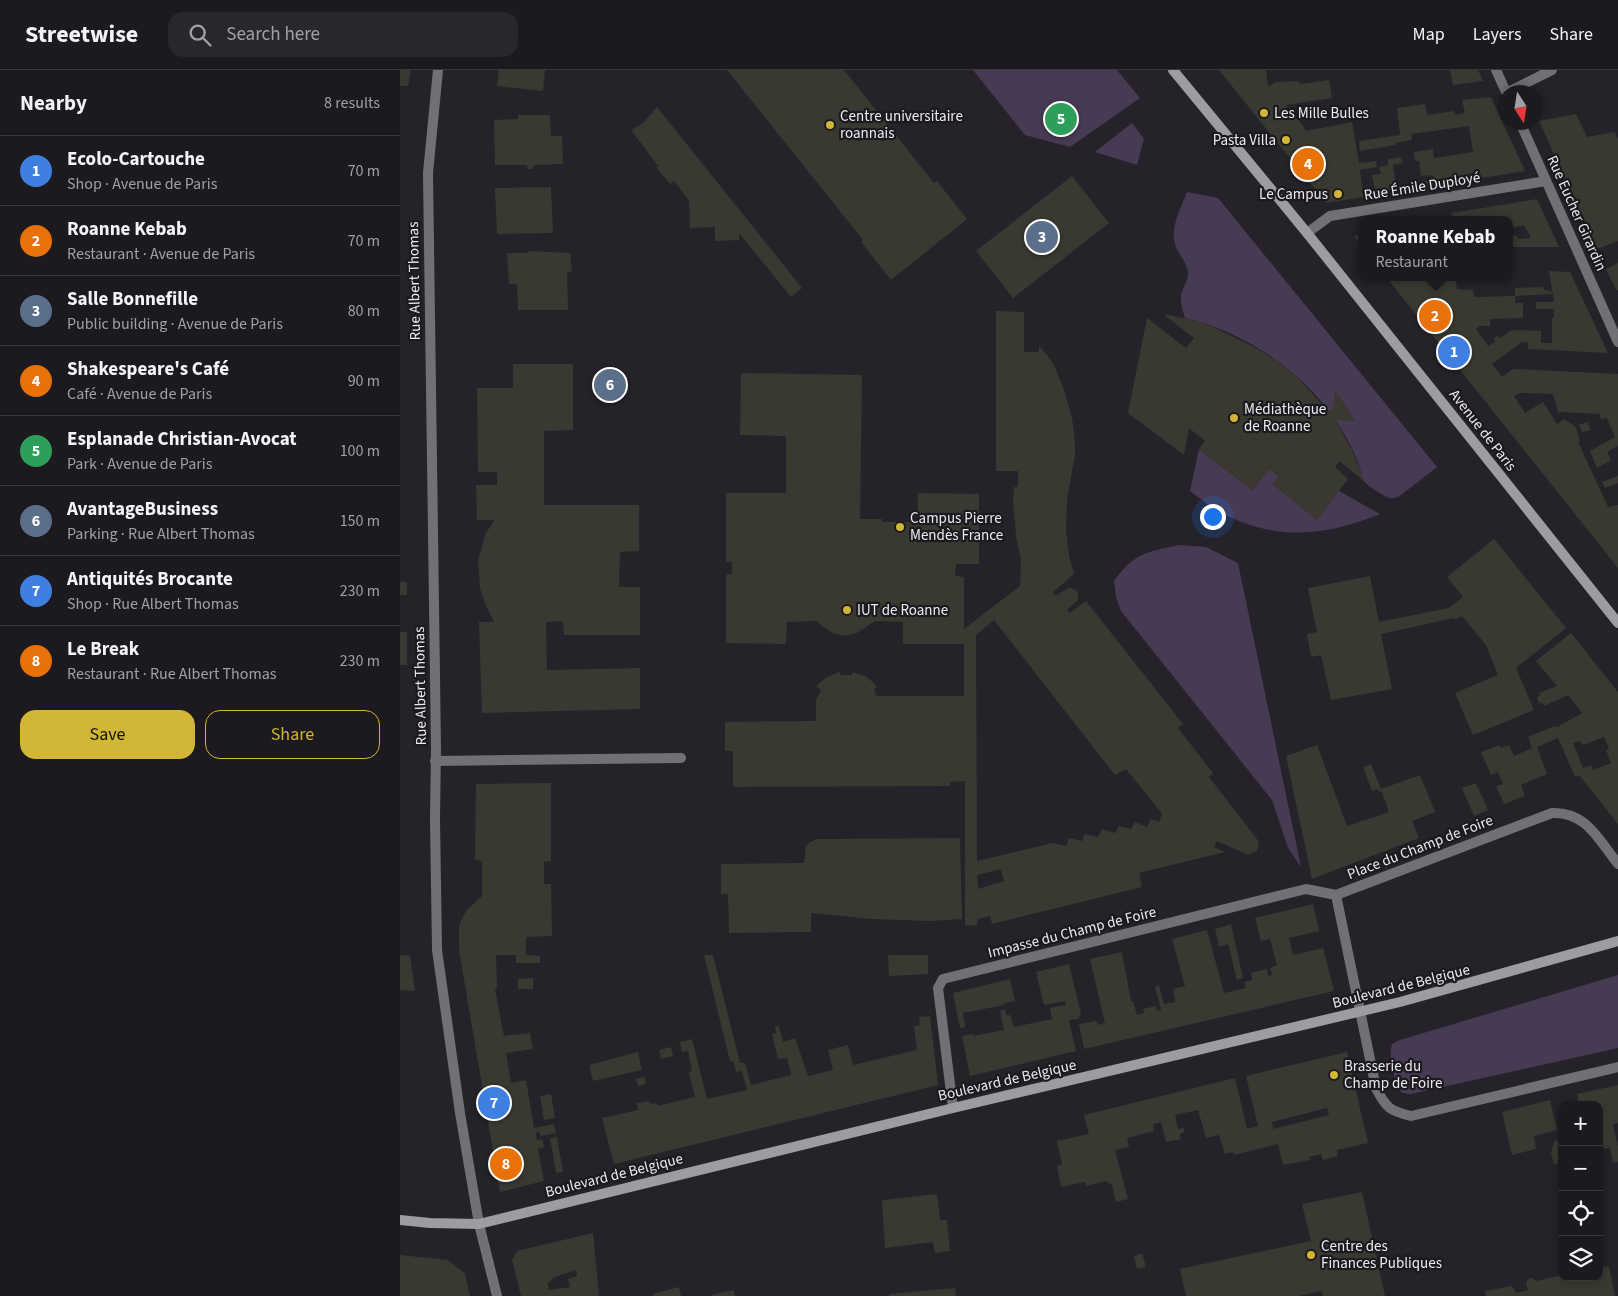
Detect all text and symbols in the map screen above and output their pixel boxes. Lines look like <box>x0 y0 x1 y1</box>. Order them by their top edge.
search box <box>168 12 518 57</box>
text: Streetwise <box>25 17 138 52</box>
icon: search <box>186 21 214 49</box>
text: Search here <box>226 21 320 48</box>
text: Map <box>1413 22 1445 47</box>
text: Layers <box>1473 22 1522 47</box>
text: Share <box>1550 22 1593 47</box>
north arrow <box>1498 85 1543 130</box>
text: Nearby <box>20 88 87 118</box>
text: 8 results <box>324 92 380 114</box>
pin: 5 <box>1045 100 1077 138</box>
place label: Les Mille Bulles <box>1274 103 1369 124</box>
place label: Centre universitaire roannais <box>840 106 963 144</box>
marker: Les Mille Bulles <box>1258 107 1270 119</box>
marker: Centre universitaire roannais <box>824 119 836 131</box>
place label: Pasta Villa <box>1213 130 1276 151</box>
marker: Pasta Villa <box>1280 134 1292 146</box>
pin: 4 <box>1292 145 1324 183</box>
text: Ecolo-Cartouche <box>67 146 205 173</box>
street label: Rue Eucher Girardin <box>1542 152 1611 274</box>
text: 1 <box>32 160 40 182</box>
text: 70 m <box>348 160 380 182</box>
street label: Rue Émile Duployé <box>1362 167 1482 206</box>
text: Shop · Avenue de Paris <box>67 173 217 195</box>
place label: Le Campus <box>1259 184 1328 205</box>
marker: Le Campus <box>1332 188 1344 200</box>
text: Roanne Kebab <box>67 216 187 243</box>
popup <box>1358 216 1513 281</box>
pin: 3 <box>1026 218 1058 256</box>
street label: Rue Albert Thomas <box>403 221 426 341</box>
text: Roanne Kebab <box>1376 224 1495 251</box>
text: 2 <box>32 230 40 252</box>
text: 70 m <box>348 230 380 252</box>
text: Restaurant · Avenue de Paris <box>67 243 255 265</box>
text: Restaurant <box>1376 251 1448 273</box>
text: Salle Bonnefille <box>67 286 198 313</box>
pin: 2 <box>1419 297 1451 335</box>
text: 3 <box>32 300 40 322</box>
text: 80 m <box>348 300 380 322</box>
text: Public building · Avenue de Paris <box>67 313 283 335</box>
pin: 1 <box>1438 333 1470 371</box>
text: Shakespeare's Café <box>67 356 229 383</box>
pin: 6 <box>594 366 626 404</box>
text: 4 <box>32 370 40 392</box>
text: 90 m <box>348 370 380 392</box>
text: Café · Avenue de Paris <box>67 383 212 405</box>
street label: Avenue de Paris <box>1444 385 1521 476</box>
place label: Médiathèque de Roanne <box>1244 399 1326 437</box>
marker: Médiathèque de Roanne <box>1228 412 1240 424</box>
text: Esplanade Christian-Avocat <box>67 426 297 453</box>
text: 5 <box>32 440 40 462</box>
text: 100 m <box>340 440 380 462</box>
text: Park · Avenue de Paris <box>67 453 212 475</box>
text: AvantageBusiness <box>67 496 218 523</box>
your location <box>1200 504 1226 530</box>
place label: Campus Pierre Mendès France <box>910 508 1003 546</box>
text: 6 <box>32 510 40 532</box>
text: 150 m <box>340 510 380 532</box>
marker: Campus Pierre Mendès France <box>894 521 906 533</box>
text: Parking · Rue Albert Thomas <box>67 523 255 545</box>
text: Antiquités Brocante <box>67 566 233 593</box>
text: 7 <box>32 580 40 602</box>
text: 230 m <box>340 580 380 602</box>
text: Shop · Rue Albert Thomas <box>67 593 239 615</box>
place label: IUT de Roanne <box>857 600 948 621</box>
marker: IUT de Roanne <box>841 604 853 616</box>
street label: Rue Albert Thomas <box>409 626 432 746</box>
text: Le Break <box>67 636 139 663</box>
text: 8 <box>32 650 40 672</box>
text: 230 m <box>340 650 380 672</box>
text: Restaurant · Rue Albert Thomas <box>67 663 277 685</box>
button: Save <box>20 710 195 759</box>
button: Share <box>205 710 380 759</box>
street label: Place du Champ de Foire <box>1344 810 1496 885</box>
street label: Impasse du Champ de Foire <box>986 901 1159 964</box>
street label: Boulevard de Belgique <box>1330 959 1472 1014</box>
street label: Boulevard de Belgique <box>936 1054 1078 1107</box>
place label: Brasserie du Champ de Foire <box>1344 1056 1442 1094</box>
marker: Brasserie du Champ de Foire <box>1328 1069 1340 1081</box>
pin: 7 <box>478 1084 510 1122</box>
map controls <box>1558 1101 1603 1281</box>
button: + <box>1558 1101 1603 1146</box>
pin: 8 <box>490 1145 522 1183</box>
button: − <box>1558 1146 1603 1191</box>
street label: Boulevard de Belgique <box>543 1148 685 1203</box>
button: locate <box>1558 1191 1603 1236</box>
place label: Centre des Finances Publiques <box>1321 1236 1442 1274</box>
button: layers <box>1558 1236 1603 1281</box>
marker: Centre des Finances Publiques <box>1305 1249 1317 1261</box>

